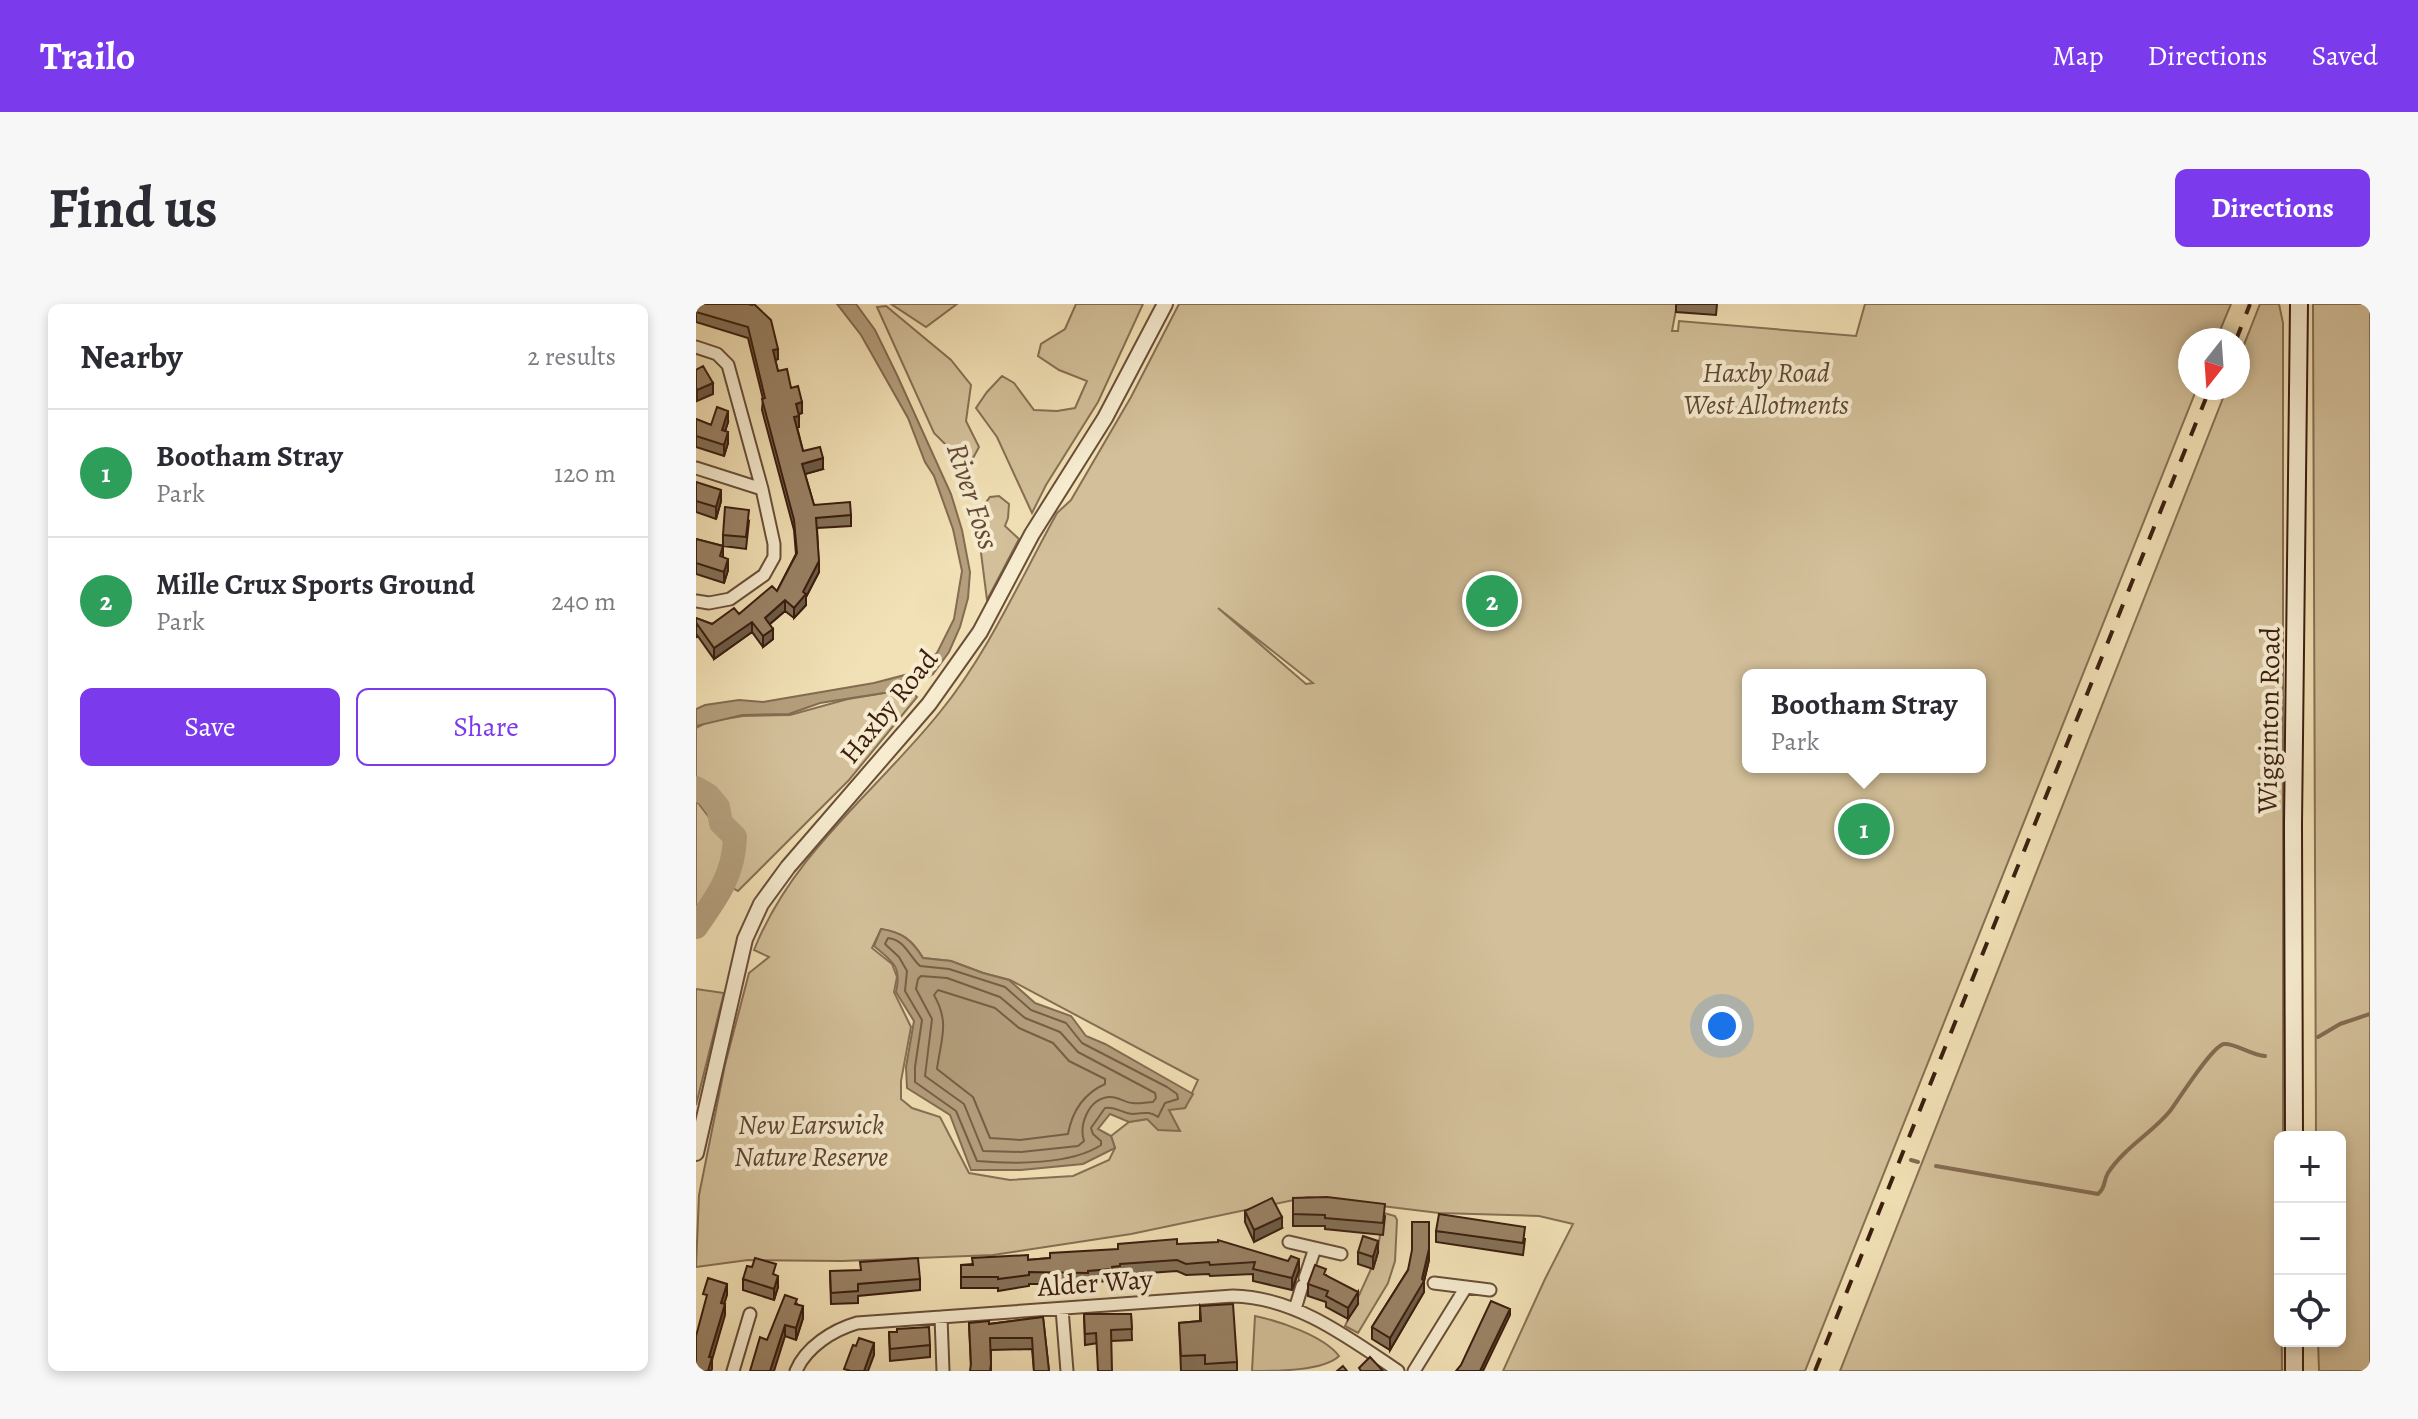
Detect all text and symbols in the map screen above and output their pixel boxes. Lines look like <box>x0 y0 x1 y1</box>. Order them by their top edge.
text: Trailo <box>40 30 135 82</box>
text: Map <box>2052 37 2103 75</box>
text: Directions <box>2147 37 2268 75</box>
text: Saved <box>2312 37 2378 75</box>
button: Directions <box>2175 169 2370 247</box>
text: Find us <box>48 170 218 246</box>
north arrow <box>2178 328 2250 400</box>
text: Nearby <box>80 333 183 380</box>
text: 2 results <box>527 339 616 374</box>
park label: Haxby Road West Allotments <box>1683 354 1849 424</box>
text: Bootham Stray <box>156 436 343 476</box>
water label: River Foss <box>937 438 1009 554</box>
text: 1 <box>101 456 111 491</box>
text: 120 m <box>554 456 616 491</box>
text: Park <box>156 476 205 511</box>
text: Mille Crux Sports Ground <box>156 564 475 604</box>
pin: 2 <box>1466 571 1518 631</box>
text: 2 <box>100 584 112 619</box>
text: 240 m <box>551 584 616 619</box>
text: Park <box>156 604 205 639</box>
street label: Wigginton Road <box>2248 625 2290 815</box>
street label: Haxby Road <box>831 641 947 772</box>
popup <box>1742 669 1986 773</box>
text: Bootham Stray <box>1771 684 1957 724</box>
button: Save <box>80 688 340 766</box>
button: Share <box>356 688 616 766</box>
text: Park <box>1771 724 1819 759</box>
pin: 1 <box>1838 799 1890 859</box>
your location <box>1702 1006 1742 1046</box>
park label: New Earswick Nature Reserve <box>734 1106 888 1176</box>
map controls <box>2274 1131 2346 1347</box>
button: + <box>2274 1131 2346 1203</box>
button: − <box>2274 1203 2346 1275</box>
street label: Alder Way <box>1035 1260 1154 1306</box>
button: locate <box>2274 1275 2346 1347</box>

